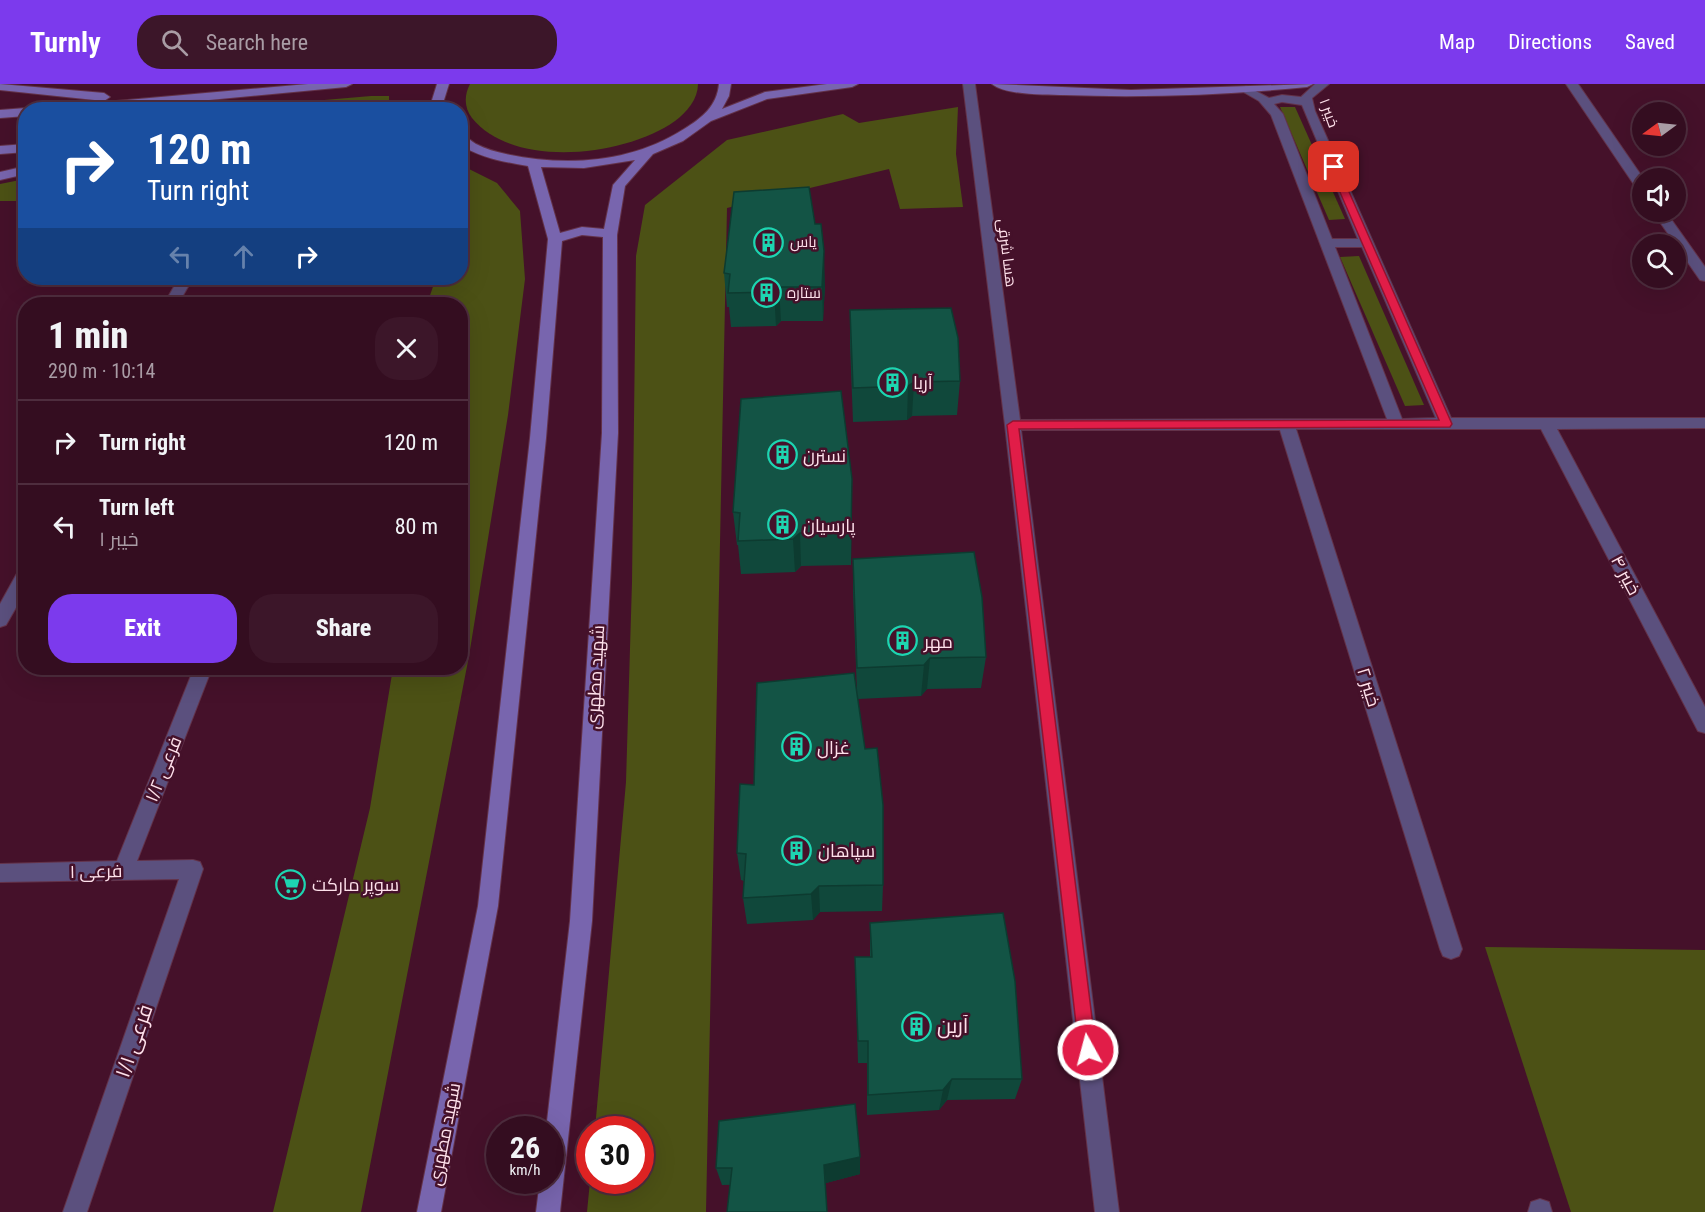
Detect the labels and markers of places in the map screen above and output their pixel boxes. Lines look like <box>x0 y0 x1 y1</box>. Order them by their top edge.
pin <box>1308 141 1359 192</box>
building icon: یاس <box>753 226 785 258</box>
place label: یاس <box>790 233 817 252</box>
building icon: ستاره <box>750 277 782 309</box>
place label: ستاره <box>787 284 821 302</box>
building icon: آریا <box>876 366 908 398</box>
place label: آریا <box>913 372 933 394</box>
building icon: نسترن <box>766 439 798 471</box>
place label: نسترن <box>803 445 846 467</box>
building icon: پارسیان <box>766 509 798 541</box>
place label: پارسیان <box>803 515 856 538</box>
building icon: مهر <box>887 625 919 657</box>
place label: مهر <box>923 631 953 653</box>
building icon: غزال <box>780 731 812 763</box>
place label: غزال <box>817 737 850 759</box>
building icon: سپاهان <box>781 834 813 866</box>
place label: سپاهان <box>818 840 875 862</box>
supermarket icon: سوپر مارکت <box>275 868 307 900</box>
place label: سوپر مارکت <box>312 874 399 897</box>
building icon: آرین <box>900 1010 932 1042</box>
place label: آرین <box>937 1014 969 1039</box>

